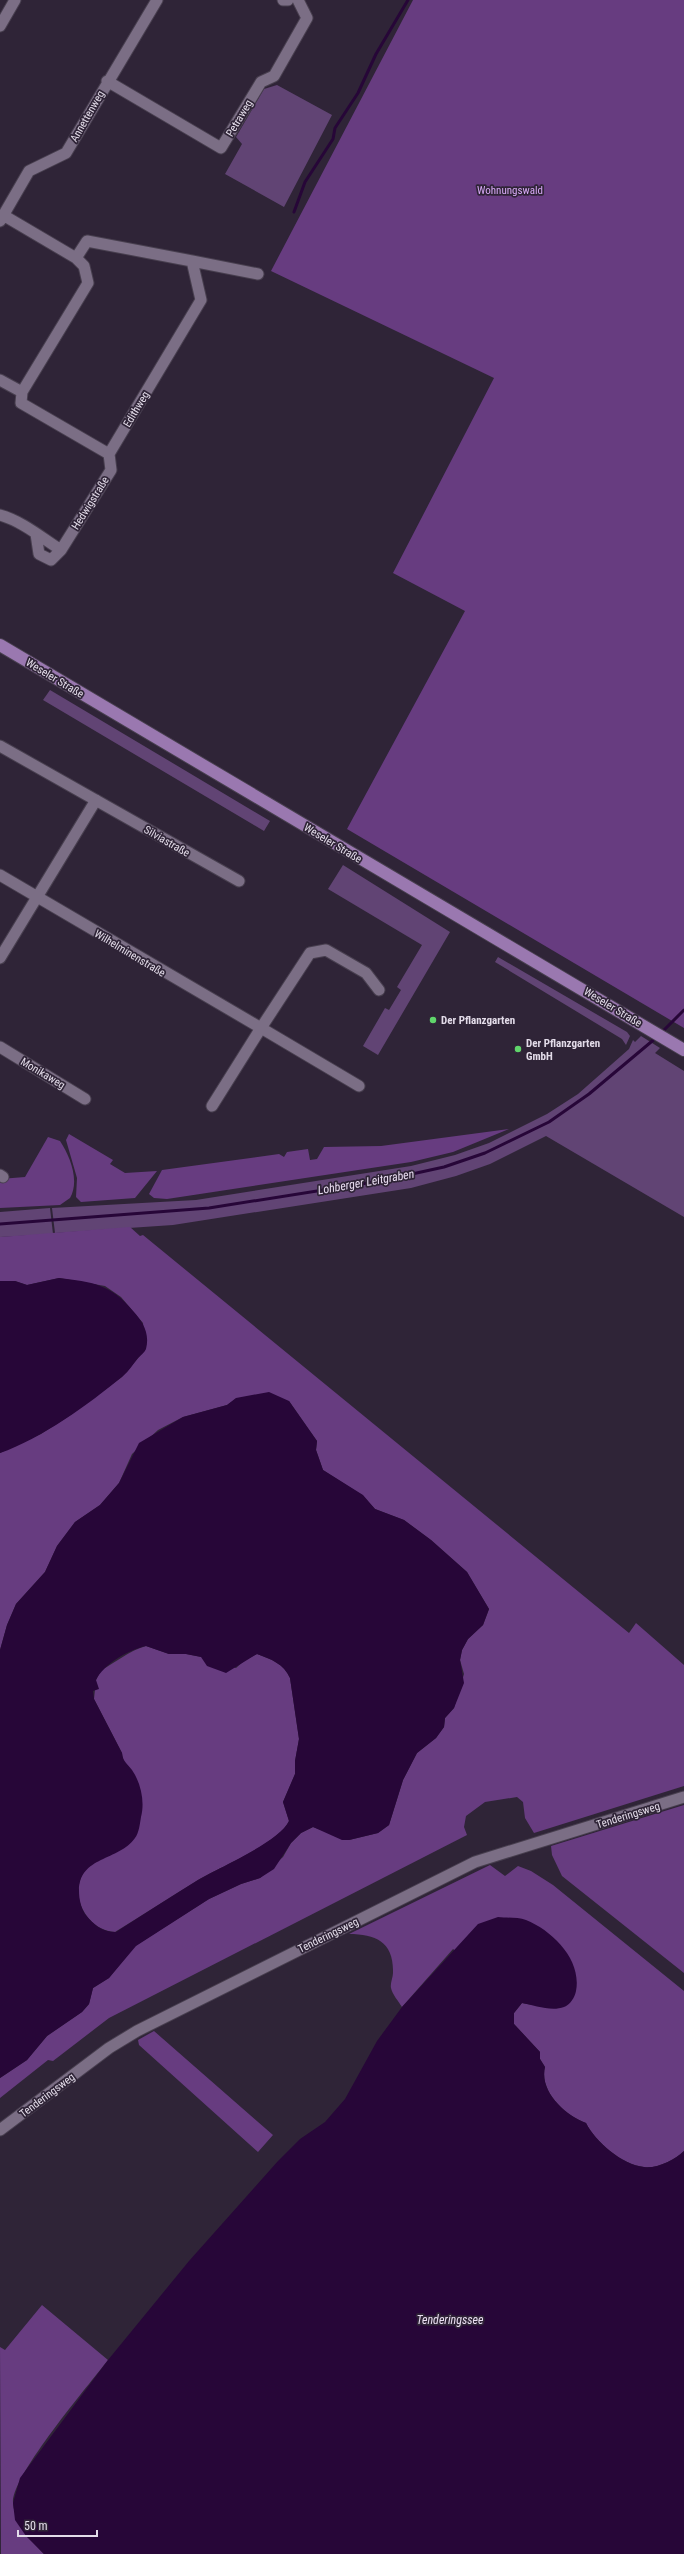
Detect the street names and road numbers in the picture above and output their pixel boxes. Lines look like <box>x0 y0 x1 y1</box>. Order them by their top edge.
street label: Annettenweg <box>68 88 107 144</box>
street label: Petraweg <box>223 98 255 139</box>
street label: Edithweg <box>121 389 152 430</box>
street label: Hedwigstraße <box>69 474 112 532</box>
street label: Weseler Straße <box>23 656 86 701</box>
street label: Weseler Straße <box>301 821 364 866</box>
street label: Silviastraße <box>141 823 192 860</box>
street label: Wilhelminenstraße <box>92 927 168 980</box>
street label: Weseler Straße <box>581 985 644 1030</box>
street label: Monikaweg <box>18 1055 67 1092</box>
street label: Tenderingsweg <box>595 1800 661 1831</box>
street label: Tenderingsweg <box>296 1915 361 1956</box>
street label: Tenderingsweg <box>17 2070 77 2120</box>

